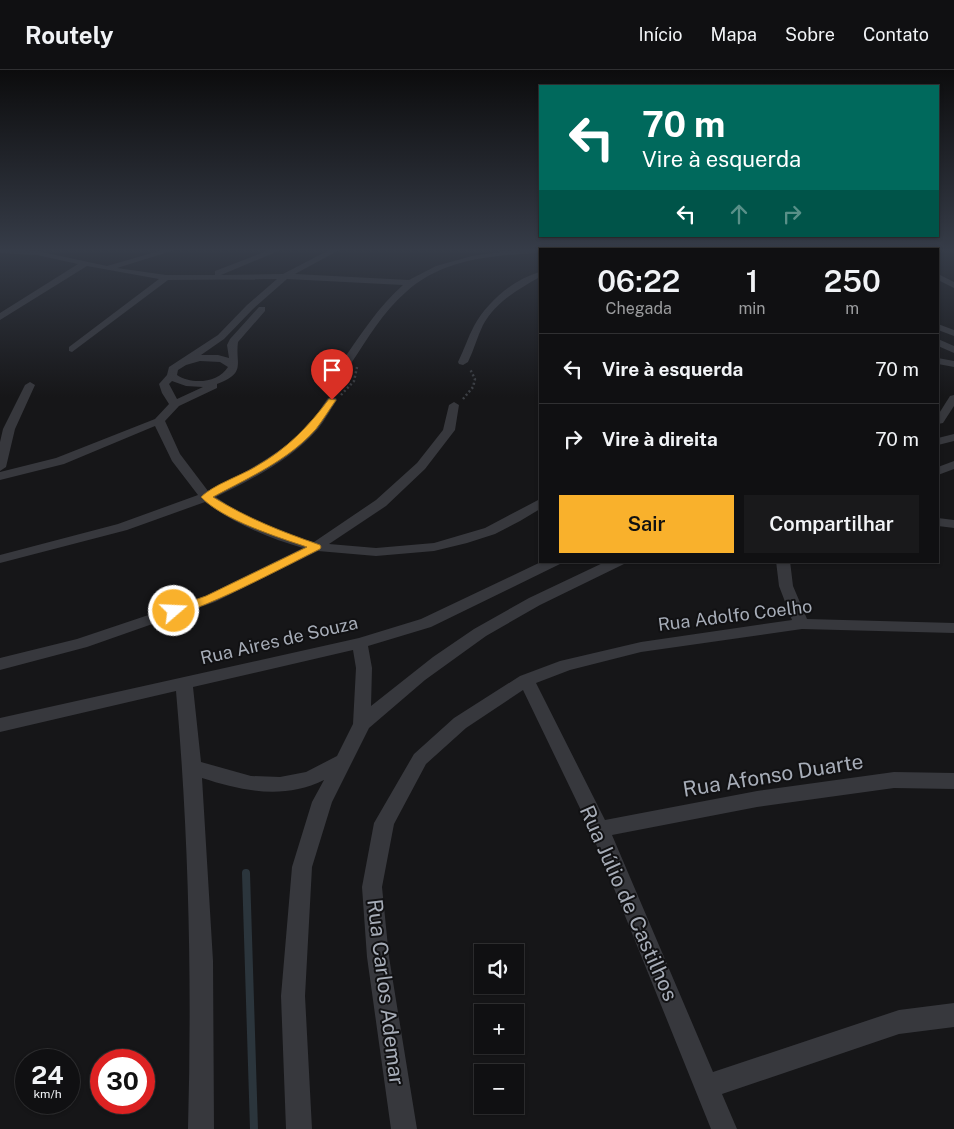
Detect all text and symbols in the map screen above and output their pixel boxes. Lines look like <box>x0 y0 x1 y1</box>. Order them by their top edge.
text: Routely <box>25 21 114 49</box>
text: Início <box>638 24 683 45</box>
text: Mapa <box>711 24 757 45</box>
text: Sobre <box>785 24 835 45</box>
text: Contato <box>863 24 929 45</box>
text: 70 m <box>642 104 725 145</box>
icon: left <box>559 105 624 170</box>
text: Vire à esquerda <box>642 146 801 172</box>
icon: left <box>672 200 700 228</box>
icon: ahead <box>725 200 753 228</box>
icon: right <box>778 200 806 228</box>
text: 06:22 <box>597 263 680 299</box>
text: 1 <box>746 263 758 299</box>
text: 250 <box>824 263 881 299</box>
text: Chegada <box>606 299 672 318</box>
text: min <box>738 299 766 318</box>
text: m <box>845 299 859 318</box>
pin <box>311 349 353 400</box>
icon: left <box>559 355 587 383</box>
icon: arrive <box>318 356 346 384</box>
text: Vire à esquerda <box>602 358 743 380</box>
text: 70 m <box>875 358 919 380</box>
icon: right <box>559 425 587 453</box>
text: Vire à direita <box>602 428 718 450</box>
text: 70 m <box>875 428 919 450</box>
button: Sair <box>559 495 734 553</box>
button: Compartilhar <box>744 495 919 553</box>
position arrow <box>147 584 199 636</box>
street label: Rua Adolfo Coelho <box>657 595 813 635</box>
street label: Rua Aires de Souza <box>198 612 360 668</box>
street label: Rua Afonso Duarte <box>681 748 865 802</box>
street label: Rua Júlio de Castilhos <box>575 801 683 1005</box>
street label: Rua Carlos Ademar <box>362 897 410 1087</box>
map controls <box>474 944 524 1114</box>
button: sound <box>474 944 524 994</box>
button: + <box>474 1004 524 1054</box>
speed limit sign: 30 <box>90 1049 155 1114</box>
text: 24 <box>31 1060 64 1090</box>
button: − <box>474 1064 524 1114</box>
text: km/h <box>33 1087 62 1101</box>

